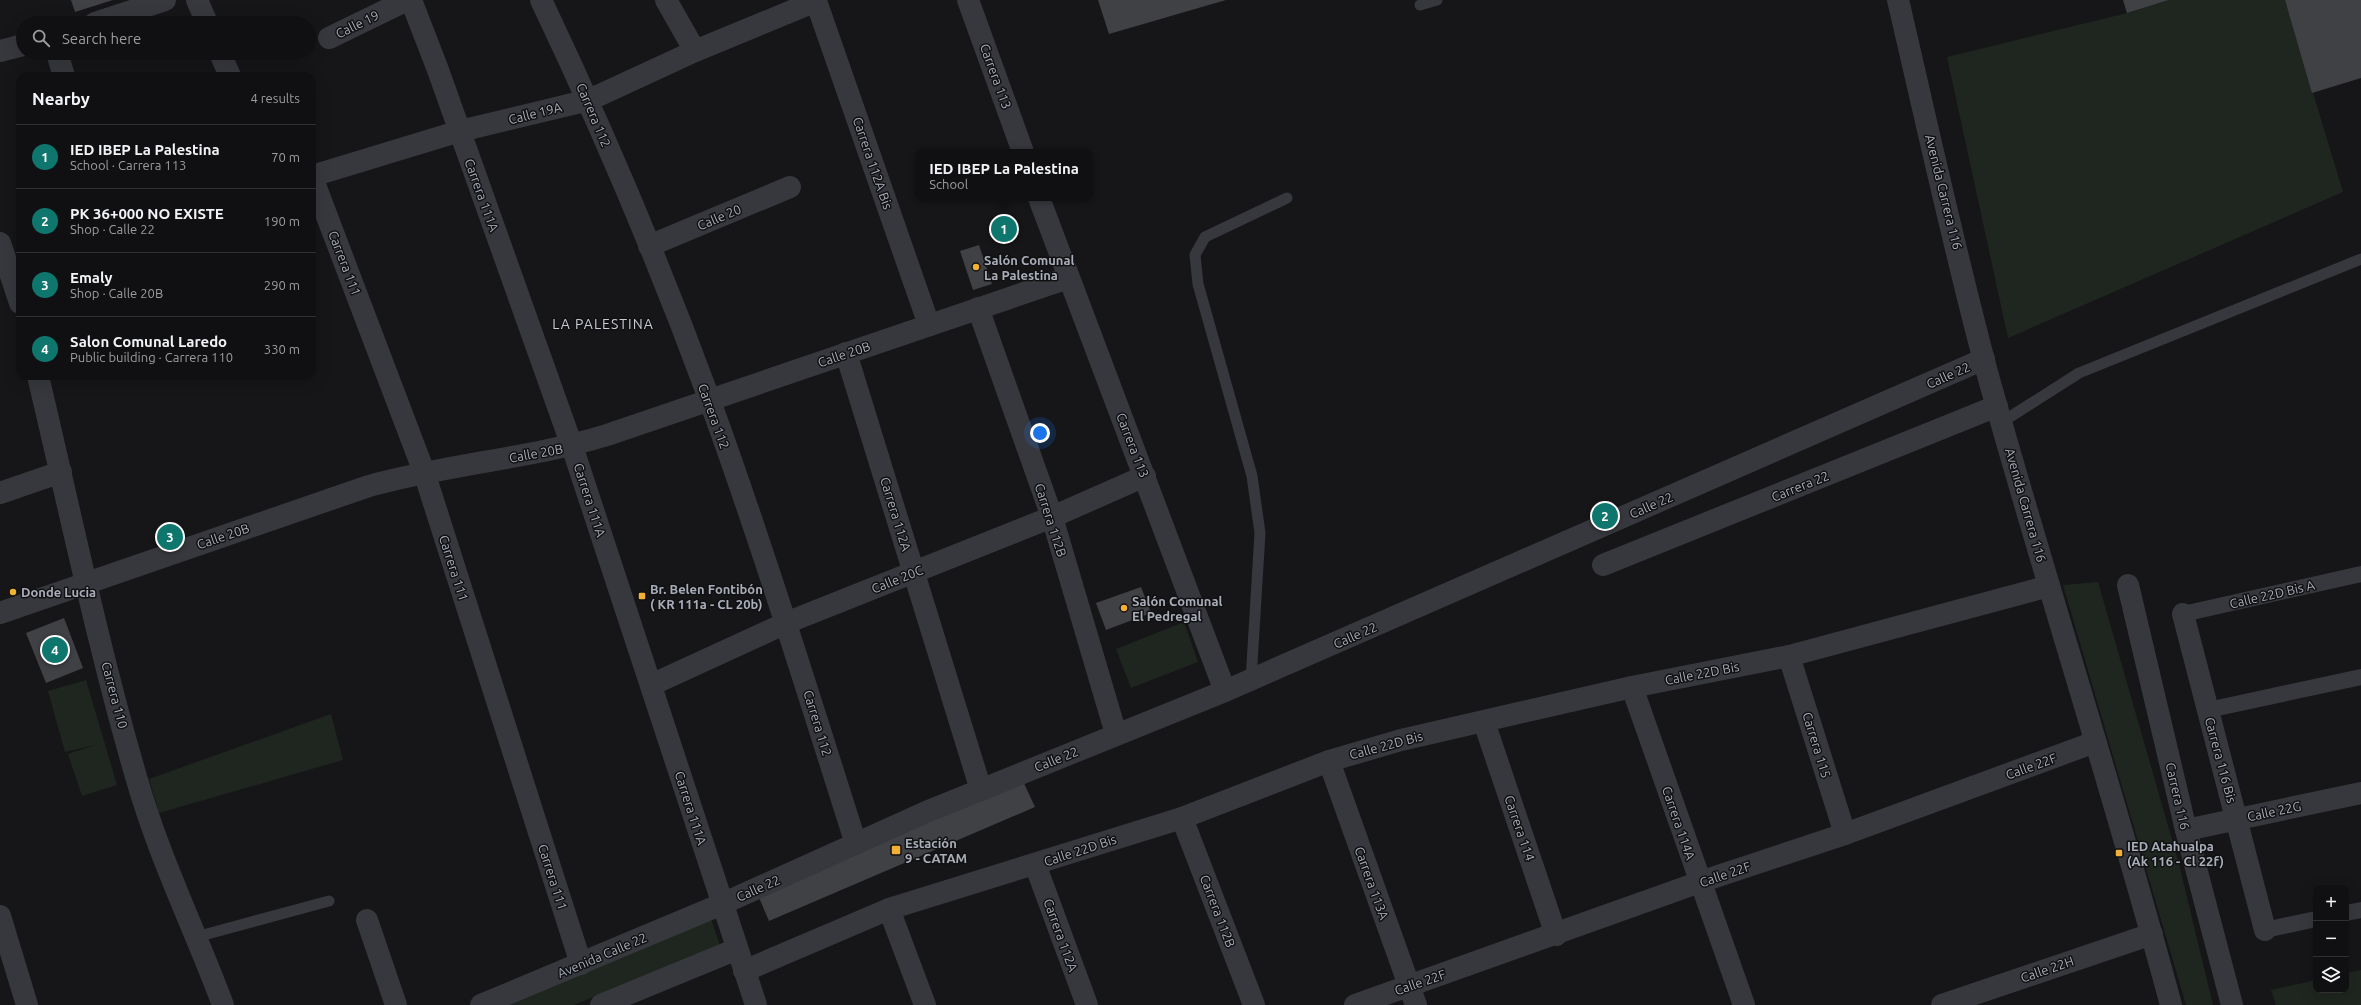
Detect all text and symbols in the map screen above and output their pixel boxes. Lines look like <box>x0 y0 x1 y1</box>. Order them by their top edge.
street label: Calle 19 <box>333 8 381 40</box>
search box <box>16 16 316 60</box>
icon: search <box>30 27 52 49</box>
text: Search here <box>62 30 141 47</box>
street label: Carrera 113 <box>978 42 1014 110</box>
street label: Carrera 112 <box>574 81 614 149</box>
text: Nearby <box>32 89 90 108</box>
text: 4 results <box>250 91 300 105</box>
street label: Calle 19A <box>507 99 564 126</box>
street label: Carrera 112A Bis <box>851 115 895 211</box>
street label: Avenida Carrera 116 <box>1923 133 1965 251</box>
text: IED IBEP La Palestina <box>70 141 220 158</box>
popup <box>915 149 1093 201</box>
text: 1 <box>41 150 49 164</box>
text: 70 m <box>271 150 300 164</box>
street label: Carrera 111A <box>462 157 502 234</box>
text: School · Carrera 113 <box>70 158 186 172</box>
text: IED IBEP La Palestina <box>929 160 1079 177</box>
text: School <box>929 177 968 191</box>
street label: Calle 20 <box>695 202 743 232</box>
text: PK 36+000 NO EXISTE <box>70 205 224 222</box>
text: 2 <box>41 214 49 228</box>
text: 190 m <box>264 214 300 228</box>
pin: 1 <box>991 214 1017 244</box>
text: Shop · Calle 22 <box>70 222 155 236</box>
street label: Carrera 111 <box>326 229 364 297</box>
place label: Salón Comunal La Palestina <box>984 253 1075 282</box>
marker: Salón Comunal La Palestina <box>971 262 981 272</box>
text: Emaly <box>70 269 112 286</box>
text: 3 <box>41 278 49 292</box>
text: 290 m <box>264 278 300 292</box>
text: Shop · Calle 20B <box>70 286 163 300</box>
district label: LA PALESTINA <box>552 316 654 332</box>
text: Salon Comunal Laredo <box>70 333 227 350</box>
street label: Calle 20B <box>816 338 872 370</box>
text: 4 <box>41 342 49 356</box>
text: 330 m <box>264 342 300 356</box>
text: Public building · Carrera 110 <box>70 350 233 364</box>
street label: Calle 22 <box>1924 359 1972 391</box>
street label: Carrera 112 <box>696 382 732 450</box>
street label: Carrera 113 <box>1114 411 1152 479</box>
your location <box>1030 423 1050 443</box>
street label: Calle 20B <box>508 441 564 465</box>
street label: Avenida Carrera 116 <box>2003 446 2049 564</box>
street label: Carrera 111A <box>571 461 609 539</box>
street label: Carrera 22 <box>1769 468 1831 504</box>
street label: Carrera 112A <box>878 475 914 553</box>
street label: Carrera 112B <box>1033 481 1069 559</box>
street label: Calle 22 <box>1627 489 1675 521</box>
pin: 2 <box>1592 501 1618 531</box>
street label: Calle 20B <box>195 520 251 552</box>
pin: 3 <box>157 522 183 552</box>
street label: Carrera 111 <box>437 533 471 603</box>
street label: Calle 20C <box>869 562 925 596</box>
street label: Calle 22D Bis A <box>2228 577 2316 611</box>
place label: Br. Belen Fontibón ( KR 111a - CL 20b) <box>650 582 763 612</box>
place label: Donde Lucia <box>21 585 96 599</box>
marker: Donde Lucia <box>8 587 18 597</box>
marker: Br. Belen Fontibón ( KR 111a - CL 20b) <box>637 591 647 601</box>
place label: Salón Comunal El Pedregal <box>1132 594 1223 623</box>
marker: Salón Comunal El Pedregal <box>1119 603 1129 613</box>
street label: Calle 22 <box>1331 619 1379 651</box>
pin: 4 <box>42 635 68 665</box>
street label: Calle 22D Bis <box>1664 659 1741 687</box>
street label: Carrera 110 <box>99 660 131 730</box>
street label: Carrera 112 <box>801 688 835 758</box>
street label: Carrera 115 <box>1800 710 1834 780</box>
street label: Carrera 116 Bis <box>2203 716 2239 805</box>
street label: Calle 22D Bis <box>1348 728 1425 762</box>
street label: Calle 22 <box>1032 744 1080 774</box>
street label: Calle 22F <box>2004 750 2059 782</box>
street label: Carrera 116 <box>2164 761 2192 831</box>
street label: Carrera 111A <box>672 769 710 847</box>
street label: Carrera 114A <box>1660 784 1698 862</box>
street label: Carrera 114 <box>1502 793 1538 863</box>
street label: Calle 22G <box>2246 798 2302 824</box>
street label: Calle 22D Bis <box>1042 832 1118 868</box>
place label: Estación 9 - CATAM <box>905 836 967 865</box>
place label: IED Atahualpa (Ak 116 - Cl 22f) <box>2127 839 2224 869</box>
street label: Carrera 111 <box>536 842 570 912</box>
marker: Estación 9 - CATAM <box>890 844 902 856</box>
street label: Carrera 113A <box>1352 845 1392 922</box>
marker: IED Atahualpa (Ak 116 - Cl 22f) <box>2114 848 2124 858</box>
street label: Calle 22F <box>1698 859 1753 889</box>
street label: Calle 22 <box>734 872 782 904</box>
street label: Carrera 112B <box>1198 873 1238 949</box>
map controls <box>2313 885 2349 993</box>
button: + <box>2313 885 2349 921</box>
street label: Carrera 112A <box>1041 897 1081 974</box>
button: − <box>2313 921 2349 957</box>
street label: Avenida Calle 22 <box>555 930 649 980</box>
street label: Calle 22H <box>2019 953 2075 985</box>
button: layers <box>2313 957 2349 993</box>
street label: Calle 22F <box>1393 967 1448 997</box>

